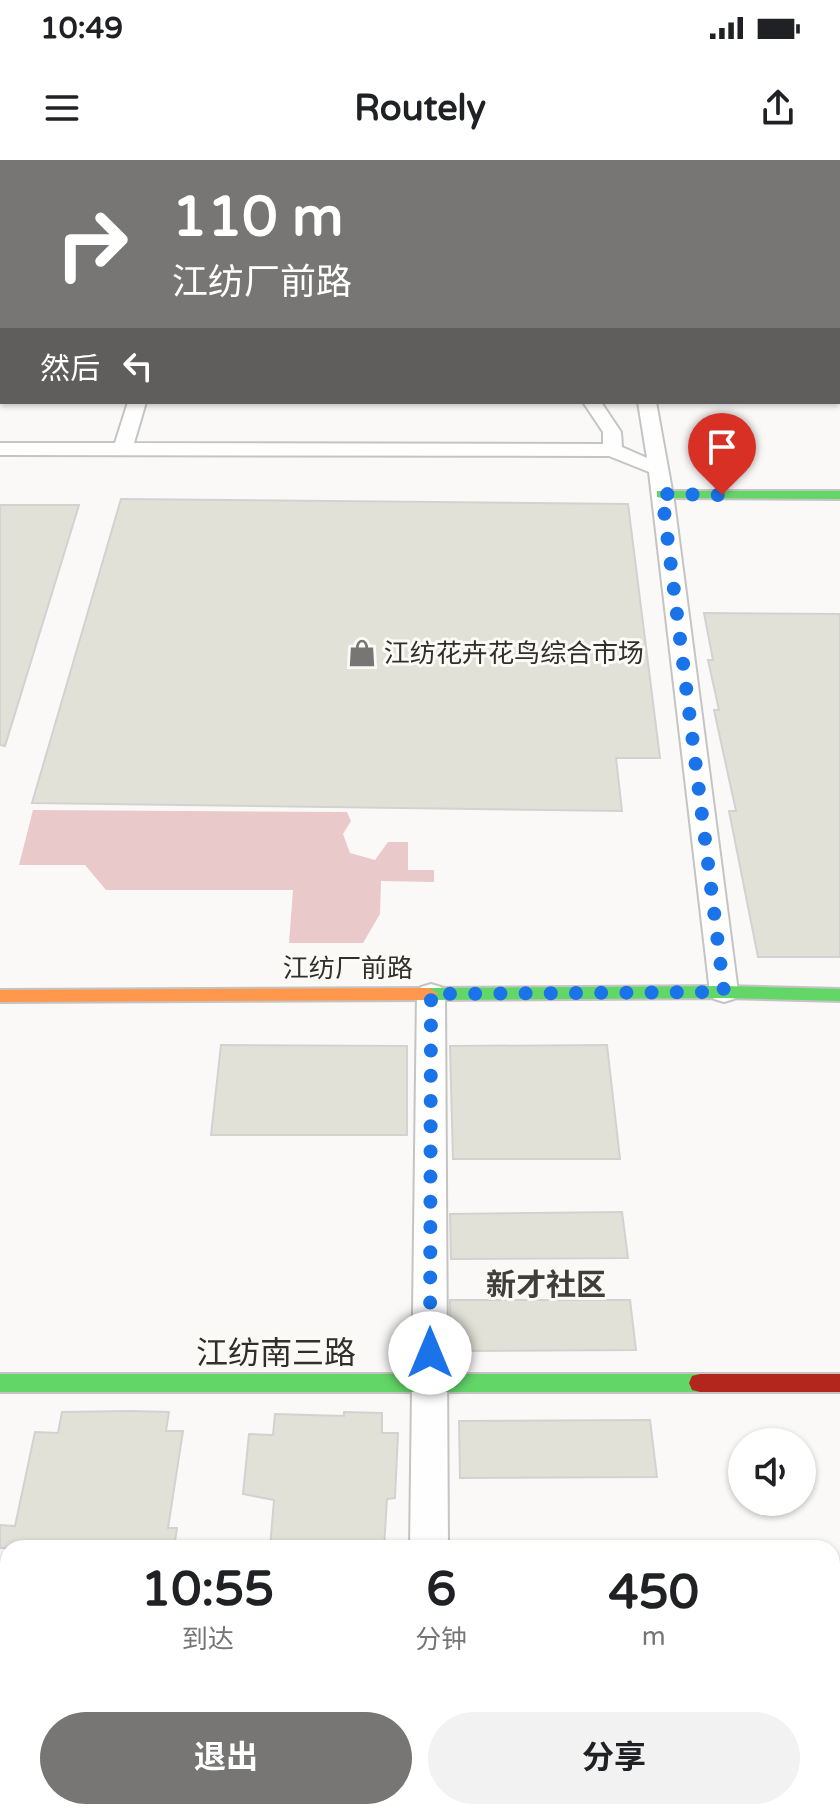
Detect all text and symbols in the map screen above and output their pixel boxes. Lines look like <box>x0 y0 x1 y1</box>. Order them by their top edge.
text: 10:49 <box>40 10 123 47</box>
icon: menu <box>40 86 84 130</box>
icon: share <box>756 86 800 130</box>
text: Routely <box>354 87 486 130</box>
text: 110 m <box>172 184 343 251</box>
icon: right <box>40 192 144 296</box>
text: 江纺厂前路 <box>172 261 352 304</box>
icon: left <box>116 344 160 388</box>
text: 然后 <box>40 351 100 388</box>
pin <box>688 413 756 495</box>
icon: arrive <box>700 425 744 469</box>
shop icon: 江纺花卉花鸟综合市场 <box>347 638 377 668</box>
place label: 江纺花卉花鸟综合市场 <box>384 638 644 669</box>
street label: 江纺厂前路 <box>283 953 413 984</box>
district label: 新才社区 <box>486 1267 606 1304</box>
position arrow <box>388 1311 472 1395</box>
street label: 江纺南三路 <box>196 1335 356 1373</box>
map controls <box>728 1428 816 1516</box>
button: sound <box>728 1428 816 1516</box>
text: 10:55 <box>141 1561 274 1619</box>
text: 6 <box>426 1561 456 1619</box>
text: 450 <box>608 1564 699 1622</box>
text: m <box>642 1621 666 1652</box>
text: 到达 <box>182 1624 234 1655</box>
text: 分钟 <box>415 1624 467 1655</box>
button: 退出 <box>40 1712 412 1804</box>
button: 分享 <box>428 1712 800 1804</box>

